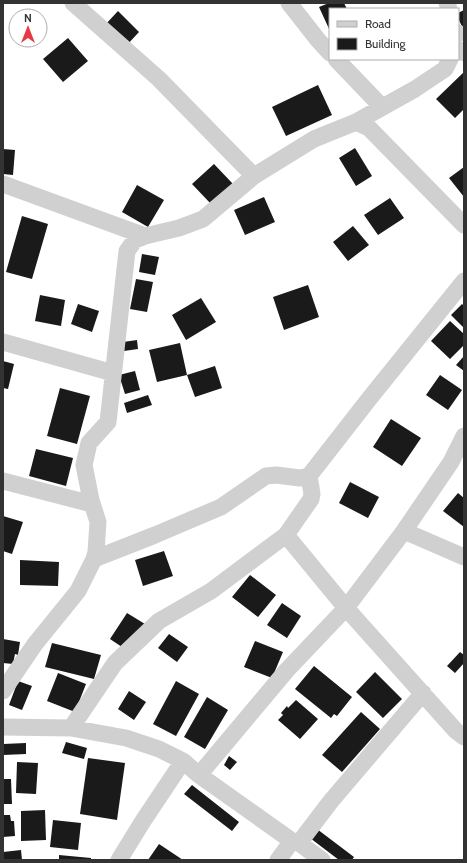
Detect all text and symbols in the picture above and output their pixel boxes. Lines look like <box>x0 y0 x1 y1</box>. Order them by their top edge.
north arrow <box>8 8 48 48</box>
legend <box>329 8 459 60</box>
text: N <box>24 11 32 25</box>
text: Road <box>365 16 391 31</box>
text: Building <box>365 36 407 51</box>

